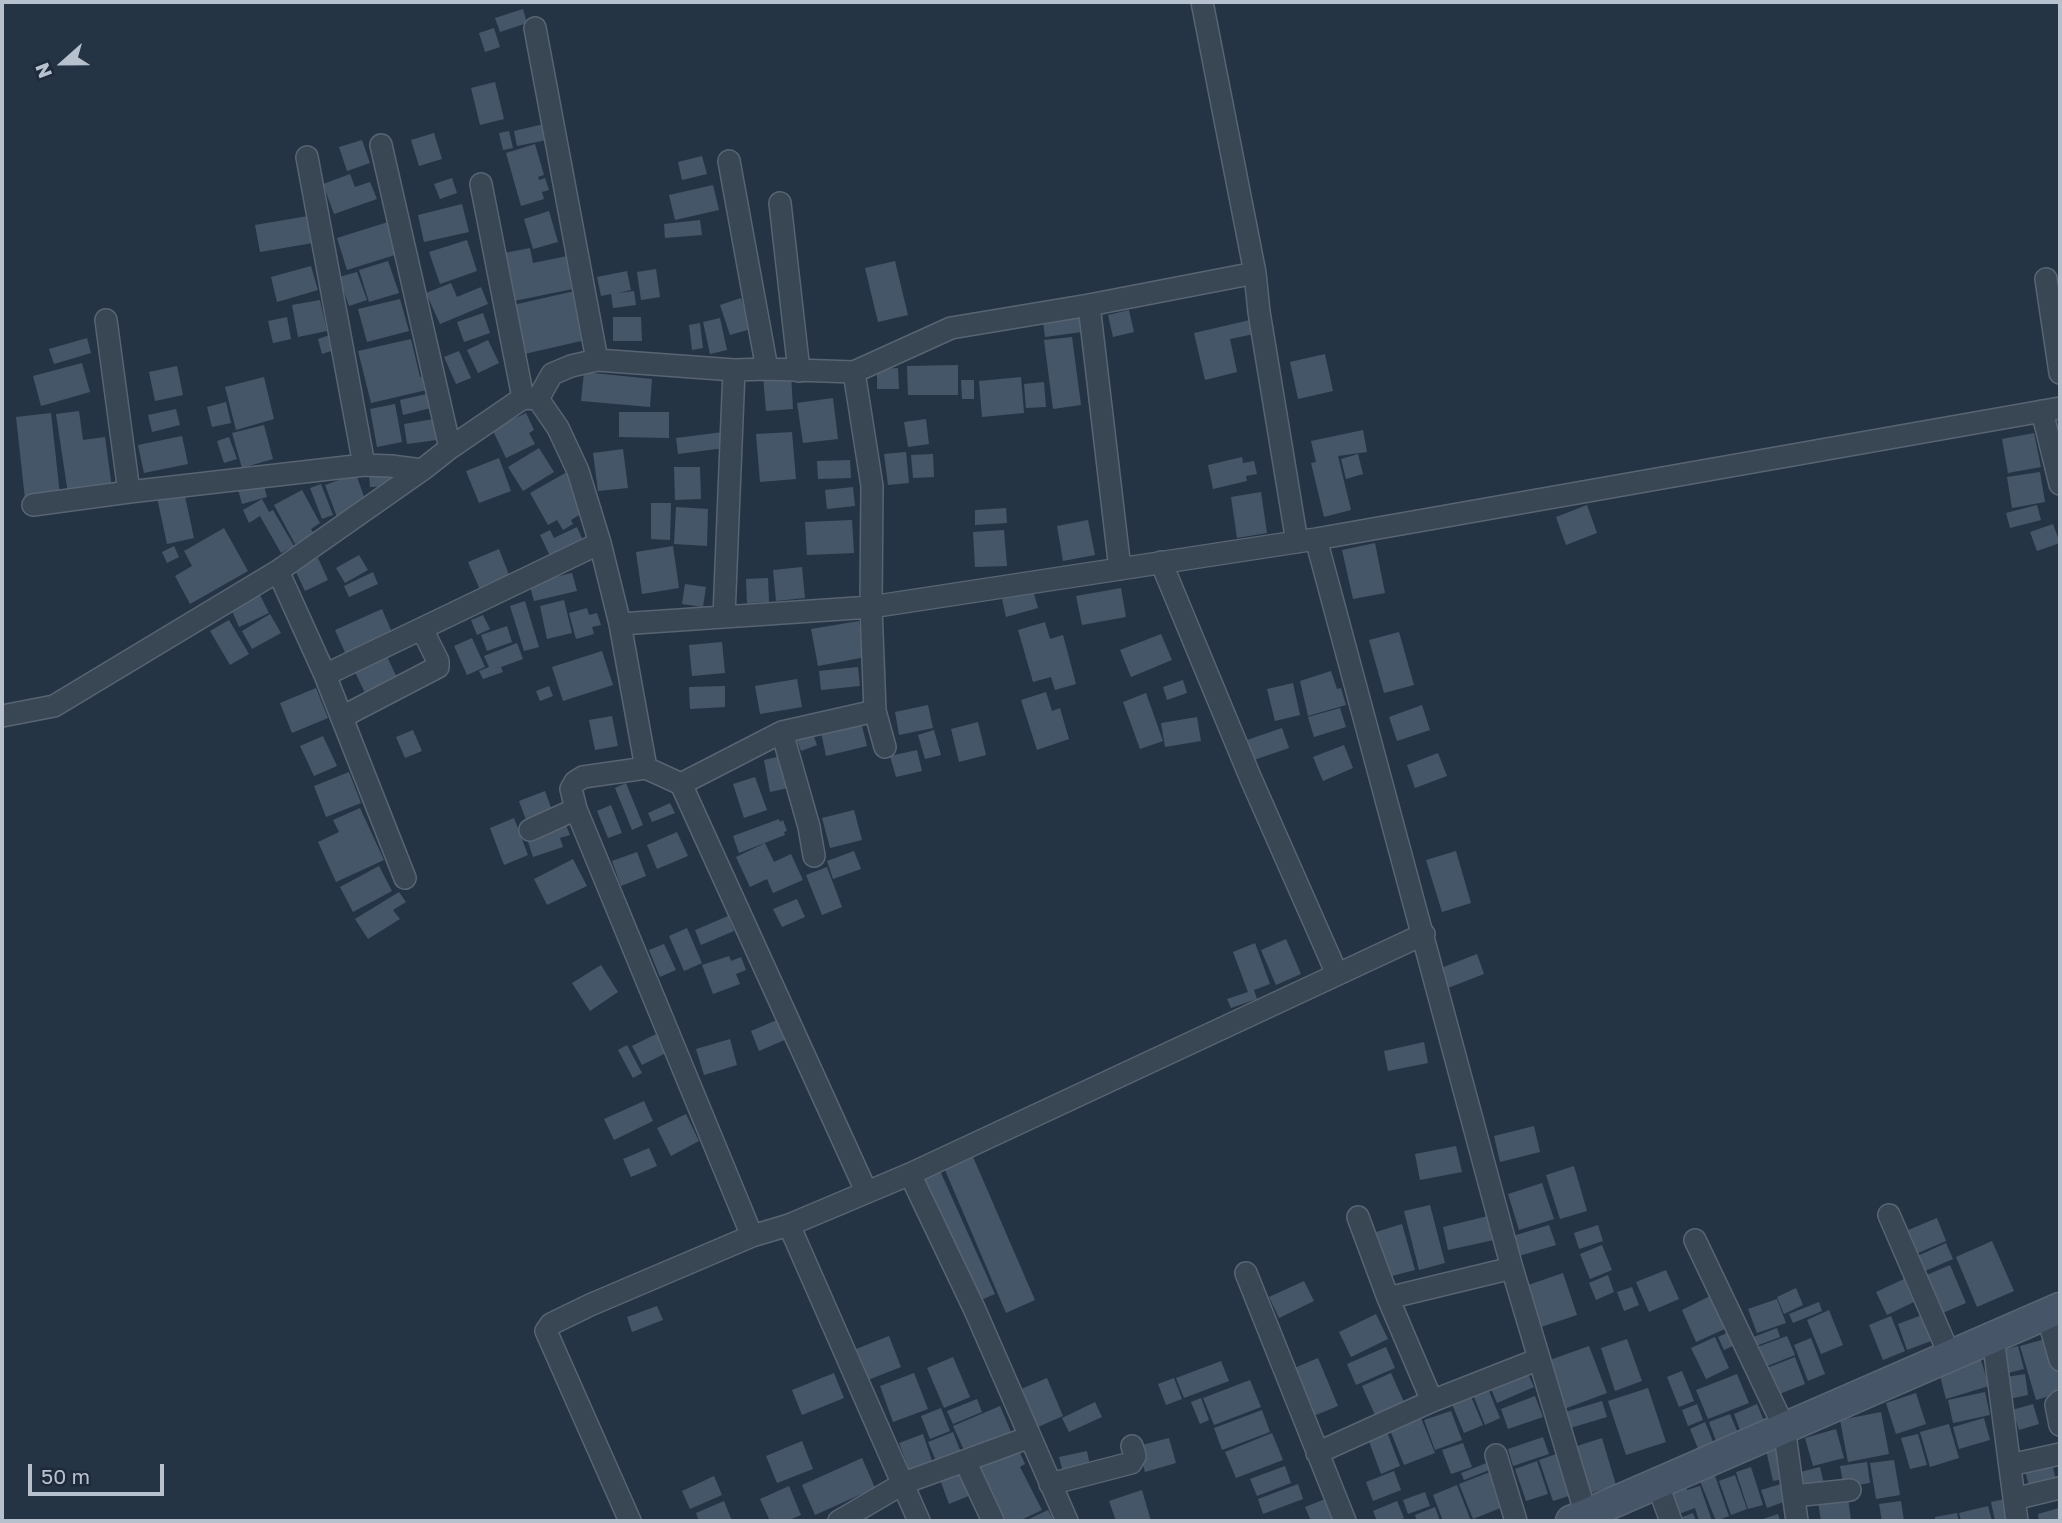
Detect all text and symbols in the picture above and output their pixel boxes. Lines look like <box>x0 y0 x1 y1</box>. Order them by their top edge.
north arrow <box>28 28 98 98</box>
text: N <box>30 60 56 82</box>
scale bar <box>32 1450 168 1494</box>
text: 50 m <box>41 1463 90 1489</box>

